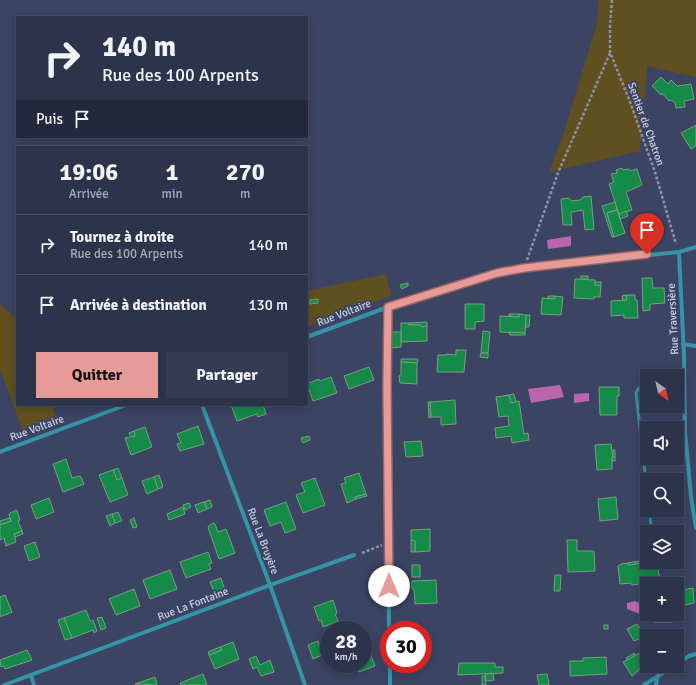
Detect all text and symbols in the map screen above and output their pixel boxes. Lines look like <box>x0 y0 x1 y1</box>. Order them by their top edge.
text: 140 m <box>102 30 176 64</box>
icon: right <box>36 32 88 84</box>
text: Rue des 100 Arpents <box>102 64 259 86</box>
street label: Sentier de Chatron <box>625 81 667 167</box>
icon: arrive <box>71 108 93 130</box>
text: Puis <box>36 110 63 128</box>
text: 19:06 <box>59 157 118 187</box>
text: 1 <box>166 157 178 187</box>
text: 270 <box>226 157 265 187</box>
text: Arrivée <box>69 186 109 202</box>
text: min <box>162 186 183 202</box>
text: m <box>240 186 250 202</box>
pin <box>630 213 664 254</box>
icon: arrive <box>636 219 658 241</box>
text: Tournez à droite <box>70 228 174 246</box>
icon: right <box>36 234 58 256</box>
text: 140 m <box>248 236 288 254</box>
text: Rue des 100 Arpents <box>70 246 183 262</box>
street label: Rue Traversière <box>665 283 681 355</box>
icon: arrive <box>36 294 58 316</box>
text: Arrivée à destination <box>70 296 207 314</box>
text: 130 m <box>248 296 288 314</box>
street label: Rue Voltaire <box>315 297 373 329</box>
button: Quitter <box>36 352 158 398</box>
button: Partager <box>166 352 288 398</box>
north arrow <box>640 369 684 413</box>
map controls <box>640 369 684 673</box>
street label: Rue Voltaire <box>8 412 66 444</box>
button: sound <box>640 421 684 465</box>
button: search <box>640 473 684 517</box>
street label: Rue La Bruyère <box>244 506 282 576</box>
button: layers <box>640 525 684 569</box>
position arrow <box>368 565 410 607</box>
button: + <box>640 577 684 621</box>
street label: Rue La Fontaine <box>156 584 230 624</box>
speed limit sign: 30 <box>380 621 432 673</box>
text: 28 <box>335 629 357 654</box>
button: − <box>640 629 684 673</box>
text: km/h <box>335 651 357 663</box>

